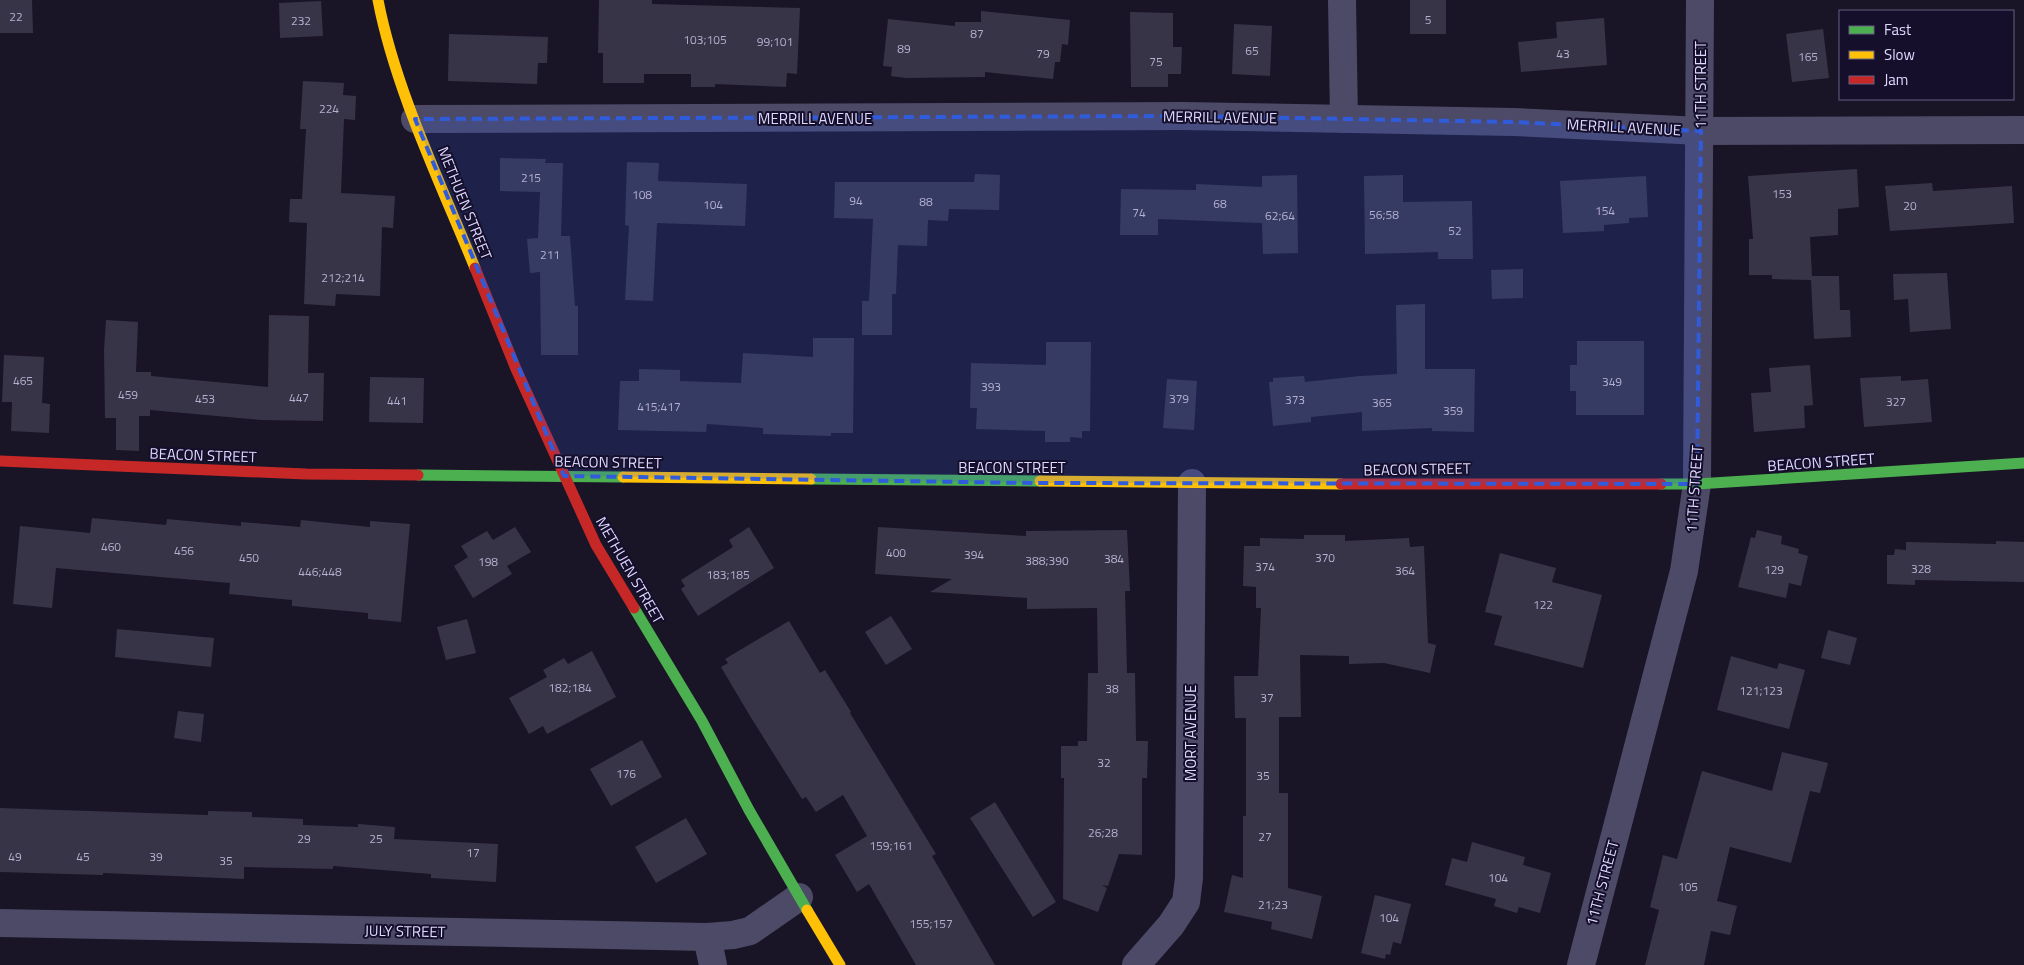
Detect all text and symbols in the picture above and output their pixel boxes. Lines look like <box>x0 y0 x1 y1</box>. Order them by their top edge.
house number: 22 <box>9 7 23 26</box>
house number: 5 <box>1425 10 1432 29</box>
legend <box>1839 10 2014 100</box>
house number: 232 <box>291 11 311 30</box>
text: Fast <box>1884 18 1912 41</box>
house number: 87 <box>970 24 984 43</box>
house number: 103;105 <box>683 30 727 49</box>
house number: 99;101 <box>757 32 793 51</box>
house number: 89 <box>897 39 911 58</box>
house number: 65 <box>1245 41 1259 60</box>
street label: 11TH STREET <box>1689 41 1712 129</box>
text: Slow <box>1884 43 1915 66</box>
house number: 79 <box>1036 44 1050 63</box>
house number: 43 <box>1556 44 1570 63</box>
house number: 165 <box>1798 47 1818 66</box>
house number: 75 <box>1149 52 1163 71</box>
text: Jam <box>1884 68 1908 91</box>
house number: 224 <box>319 99 339 118</box>
street label: MERRILL AVENUE <box>1163 105 1277 129</box>
street label: MERRILL AVENUE <box>758 107 872 130</box>
street label: MERRILL AVENUE <box>1566 113 1682 141</box>
street label: METHUEN STREET <box>432 143 498 263</box>
house number: 215 <box>521 168 541 187</box>
house number: 153 <box>1772 184 1792 203</box>
house number: 108 <box>632 185 652 204</box>
house number: 94 <box>849 191 863 210</box>
house number: 88 <box>919 192 933 211</box>
house number: 68 <box>1213 194 1227 213</box>
house number: 104 <box>703 195 723 214</box>
house number: 20 <box>1903 196 1917 215</box>
house number: 154 <box>1595 201 1615 220</box>
house number: 74 <box>1132 203 1146 222</box>
house number: 56;58 <box>1369 205 1399 224</box>
house number: 62;64 <box>1265 206 1295 225</box>
house number: 52 <box>1448 221 1462 240</box>
house number: 211 <box>540 245 560 264</box>
house number: 212;214 <box>321 268 365 287</box>
house number: 465 <box>13 371 33 390</box>
house number: 349 <box>1602 372 1622 391</box>
house number: 393 <box>981 377 1001 396</box>
house number: 459 <box>118 385 138 404</box>
house number: 447 <box>289 388 309 407</box>
house number: 453 <box>195 389 215 408</box>
house number: 379 <box>1169 389 1189 408</box>
house number: 373 <box>1285 390 1305 409</box>
house number: 441 <box>387 391 407 410</box>
house number: 327 <box>1886 392 1906 411</box>
house number: 365 <box>1372 393 1392 412</box>
house number: 415;417 <box>637 397 681 416</box>
house number: 359 <box>1443 401 1463 420</box>
street label: BEACON STREET <box>149 442 257 468</box>
street label: 11TH STREET <box>1679 444 1709 534</box>
street label: BEACON STREET <box>1767 447 1875 477</box>
street label: BEACON STREET <box>554 450 662 474</box>
street label: BEACON STREET <box>958 456 1066 479</box>
street label: BEACON STREET <box>1363 457 1471 481</box>
street label: METHUEN STREET <box>590 512 670 628</box>
house number: 460 <box>101 537 121 556</box>
house number: 456 <box>174 541 194 560</box>
house number: 400 <box>886 543 906 562</box>
house number: 394 <box>964 545 984 564</box>
house number: 450 <box>239 548 259 567</box>
house number: 370 <box>1315 548 1335 567</box>
house number: 384 <box>1104 549 1124 568</box>
house number: 388;390 <box>1025 551 1069 570</box>
house number: 198 <box>478 552 498 571</box>
house number: 374 <box>1255 557 1275 576</box>
house number: 328 <box>1911 559 1931 578</box>
house number: 129 <box>1764 560 1784 579</box>
house number: 364 <box>1395 561 1415 580</box>
house number: 446;448 <box>298 562 342 581</box>
house number: 183;185 <box>706 565 750 584</box>
house number: 122 <box>1533 595 1553 614</box>
house number: 182;184 <box>548 678 592 697</box>
house number: 38 <box>1105 679 1119 698</box>
house number: 121;123 <box>1739 681 1783 700</box>
street label: MORT AVENUE <box>1179 685 1202 781</box>
house number: 37 <box>1260 688 1274 707</box>
house number: 32 <box>1097 753 1111 772</box>
house number: 176 <box>616 764 636 783</box>
house number: 35 <box>1256 766 1270 785</box>
house number: 26;28 <box>1088 823 1118 842</box>
house number: 27 <box>1258 827 1272 846</box>
house number: 29 <box>297 829 311 848</box>
house number: 25 <box>369 829 383 848</box>
house number: 159;161 <box>869 836 913 855</box>
street label: 11TH STREET <box>1580 837 1625 928</box>
house number: 17 <box>466 843 480 862</box>
house number: 49 <box>8 847 22 866</box>
house number: 45 <box>76 847 90 866</box>
house number: 39 <box>149 847 163 866</box>
house number: 35 <box>219 851 233 870</box>
house number: 104 <box>1488 868 1508 887</box>
house number: 105 <box>1678 877 1698 896</box>
house number: 21;23 <box>1258 895 1288 914</box>
house number: 104 <box>1379 908 1399 927</box>
house number: 155;157 <box>909 914 953 933</box>
street label: JULY STREET <box>364 919 446 943</box>

